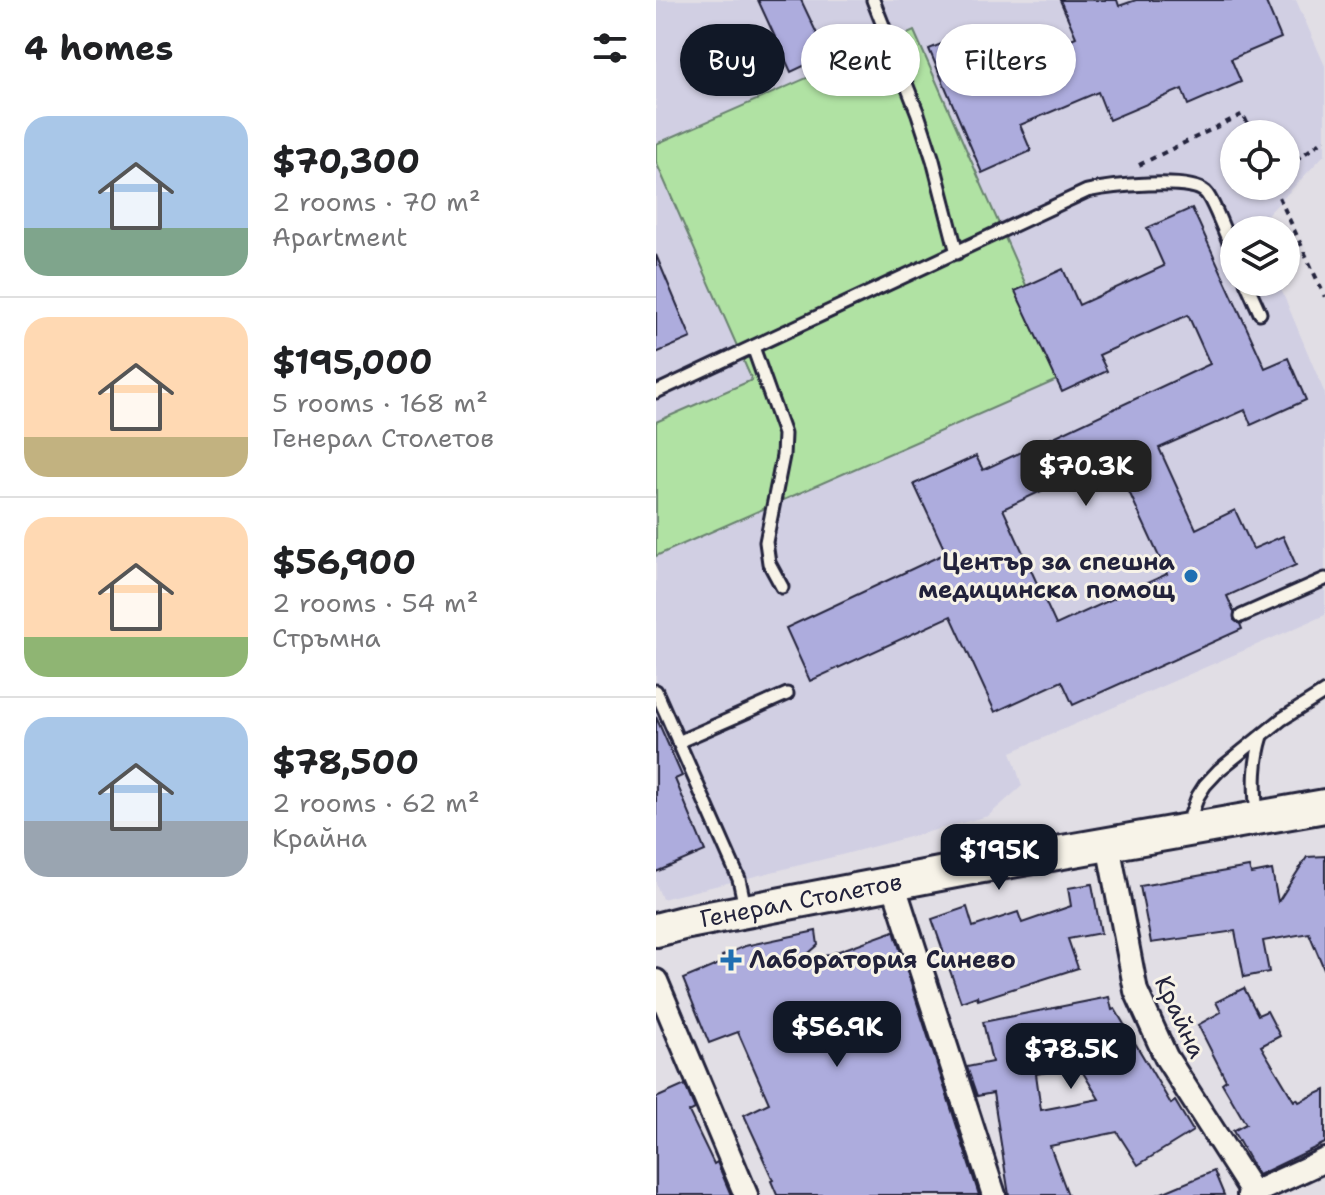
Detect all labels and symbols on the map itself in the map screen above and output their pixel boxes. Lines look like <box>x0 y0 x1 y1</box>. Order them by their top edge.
pin: $70.3K <box>1021 440 1151 508</box>
place label: Център за спешна медицинска помощ <box>918 546 1176 606</box>
marker: Център за спешна медицинска помощ <box>1182 567 1200 585</box>
pin: $195K <box>943 824 1055 892</box>
street label: Генерал Столетов <box>697 866 905 935</box>
place label: Лаборатория Синево <box>749 944 1016 976</box>
marker: Лаборатория Синево <box>720 949 742 971</box>
street label: Крайна <box>1147 970 1213 1064</box>
pin: $56.9K <box>772 1001 902 1069</box>
pin: $78.5K <box>1006 1023 1136 1091</box>

